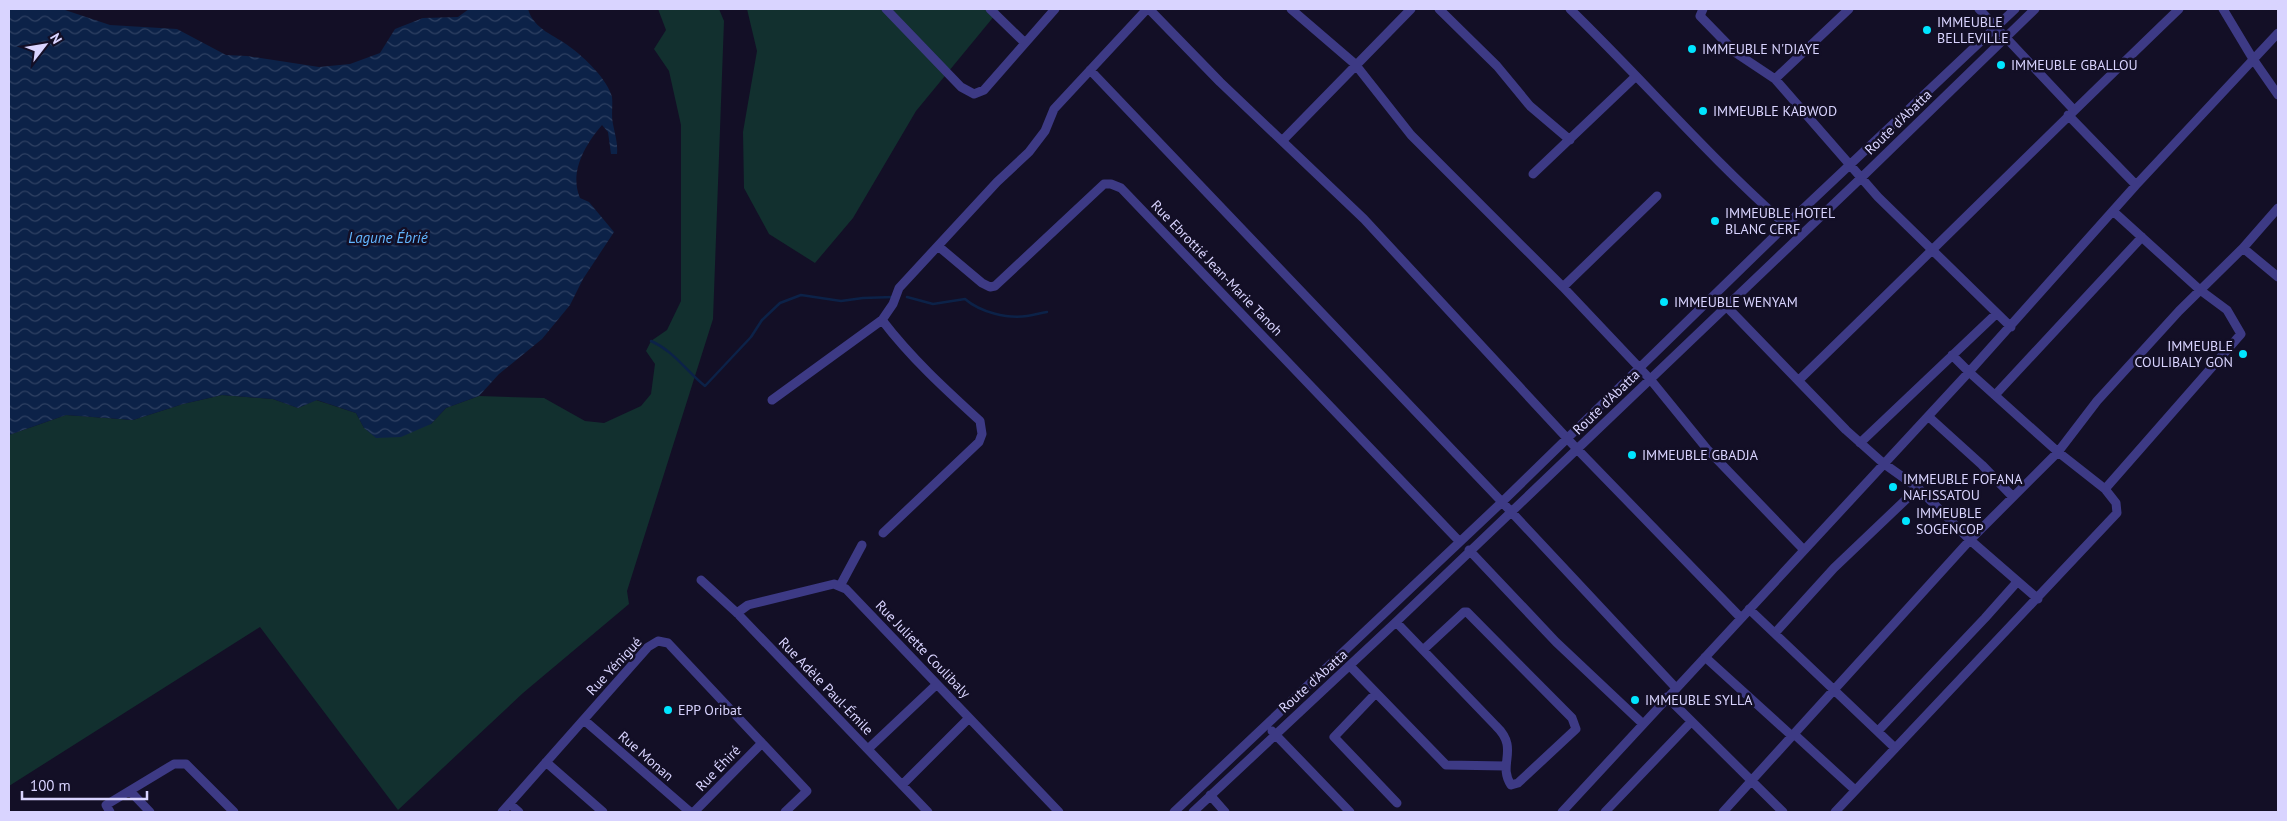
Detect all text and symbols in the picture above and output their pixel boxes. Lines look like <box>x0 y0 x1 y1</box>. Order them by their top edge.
place label: IMMEUBLE BELLEVILLE <box>1937 13 2009 47</box>
north arrow <box>20 20 70 70</box>
marker: IMMEUBLE BELLEVILLE <box>1921 24 1933 36</box>
text: N <box>46 30 66 47</box>
place label: IMMEUBLE N'DIAYE <box>1702 40 1820 58</box>
marker: IMMEUBLE N'DIAYE <box>1686 43 1698 55</box>
place label: IMMEUBLE GBALLOU <box>2011 56 2138 74</box>
marker: IMMEUBLE GBALLOU <box>1995 59 2007 71</box>
street label: Route d'Abatta <box>1861 86 1935 158</box>
place label: IMMEUBLE KABWOD <box>1713 102 1837 120</box>
marker: IMMEUBLE KABWOD <box>1697 105 1709 117</box>
street label: Rue Ebrottié Jean-Marie Tanoh <box>1147 196 1287 340</box>
place label: IMMEUBLE HOTEL BLANC CERF <box>1725 204 1835 238</box>
marker: IMMEUBLE HOTEL BLANC CERF <box>1709 215 1721 227</box>
water label: Lagune Ébrié <box>348 228 428 247</box>
place label: IMMEUBLE WENYAM <box>1674 293 1798 311</box>
marker: IMMEUBLE WENYAM <box>1658 296 1670 308</box>
place label: IMMEUBLE COULIBALY GON <box>2134 337 2233 371</box>
marker: IMMEUBLE COULIBALY GON <box>2237 348 2249 360</box>
street label: Route d'Abatta <box>1569 366 1643 438</box>
place label: IMMEUBLE GBADJA <box>1642 446 1759 464</box>
marker: IMMEUBLE GBADJA <box>1626 449 1638 461</box>
place label: IMMEUBLE FOFANA NAFISSATOU <box>1903 470 2023 504</box>
marker: IMMEUBLE FOFANA NAFISSATOU <box>1887 481 1899 493</box>
place label: IMMEUBLE SOGENCOP <box>1916 504 1984 538</box>
marker: IMMEUBLE SOGENCOP <box>1900 515 1912 527</box>
street label: Rue Juliette Coulibaly <box>872 596 975 702</box>
street label: Rue Yénigué <box>582 633 646 699</box>
street label: Rue Adèle Paul-Émile <box>775 633 877 739</box>
street label: Route d'Abatta <box>1275 645 1351 717</box>
place label: IMMEUBLE SYLLA <box>1645 691 1753 709</box>
marker: IMMEUBLE SYLLA <box>1629 694 1641 706</box>
place label: EPP Oribat <box>678 701 742 719</box>
marker: EPP Oribat <box>662 704 674 716</box>
street label: Rue Monan <box>615 727 677 785</box>
street label: Rue Éhiré <box>692 741 744 795</box>
scale bar <box>22 768 148 800</box>
text: 100 m <box>30 776 71 795</box>

